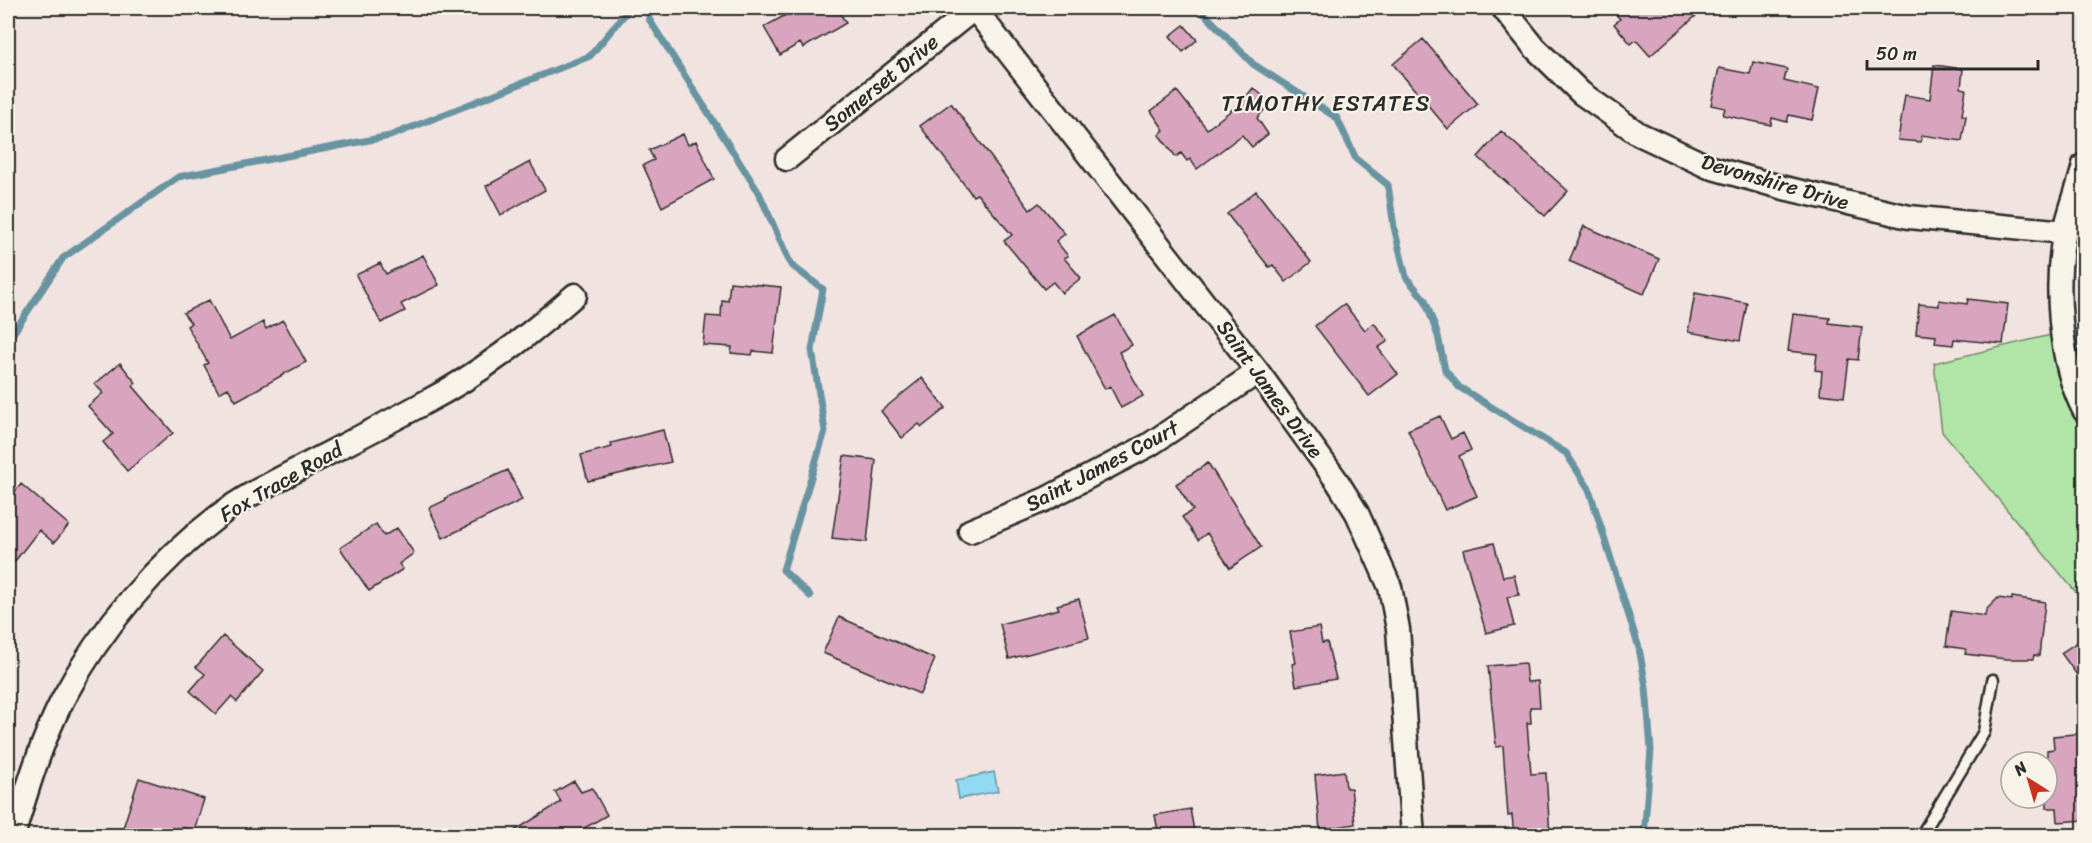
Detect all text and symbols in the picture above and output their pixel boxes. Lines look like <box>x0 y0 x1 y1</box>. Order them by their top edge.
street label: Somerset Drive <box>815 24 948 142</box>
scale bar <box>1867 33 2038 71</box>
text: 50 m <box>1876 38 1917 70</box>
district label: TIMOTHY ESTATES <box>1221 84 1431 123</box>
street label: Devonshire Drive <box>1697 143 1853 221</box>
street label: Saint James Drive <box>1206 311 1334 467</box>
street label: Saint James Court <box>1018 409 1187 523</box>
street label: Fox Trace Road <box>212 430 352 533</box>
north arrow <box>1999 750 2059 810</box>
text: N <box>2006 753 2034 784</box>

